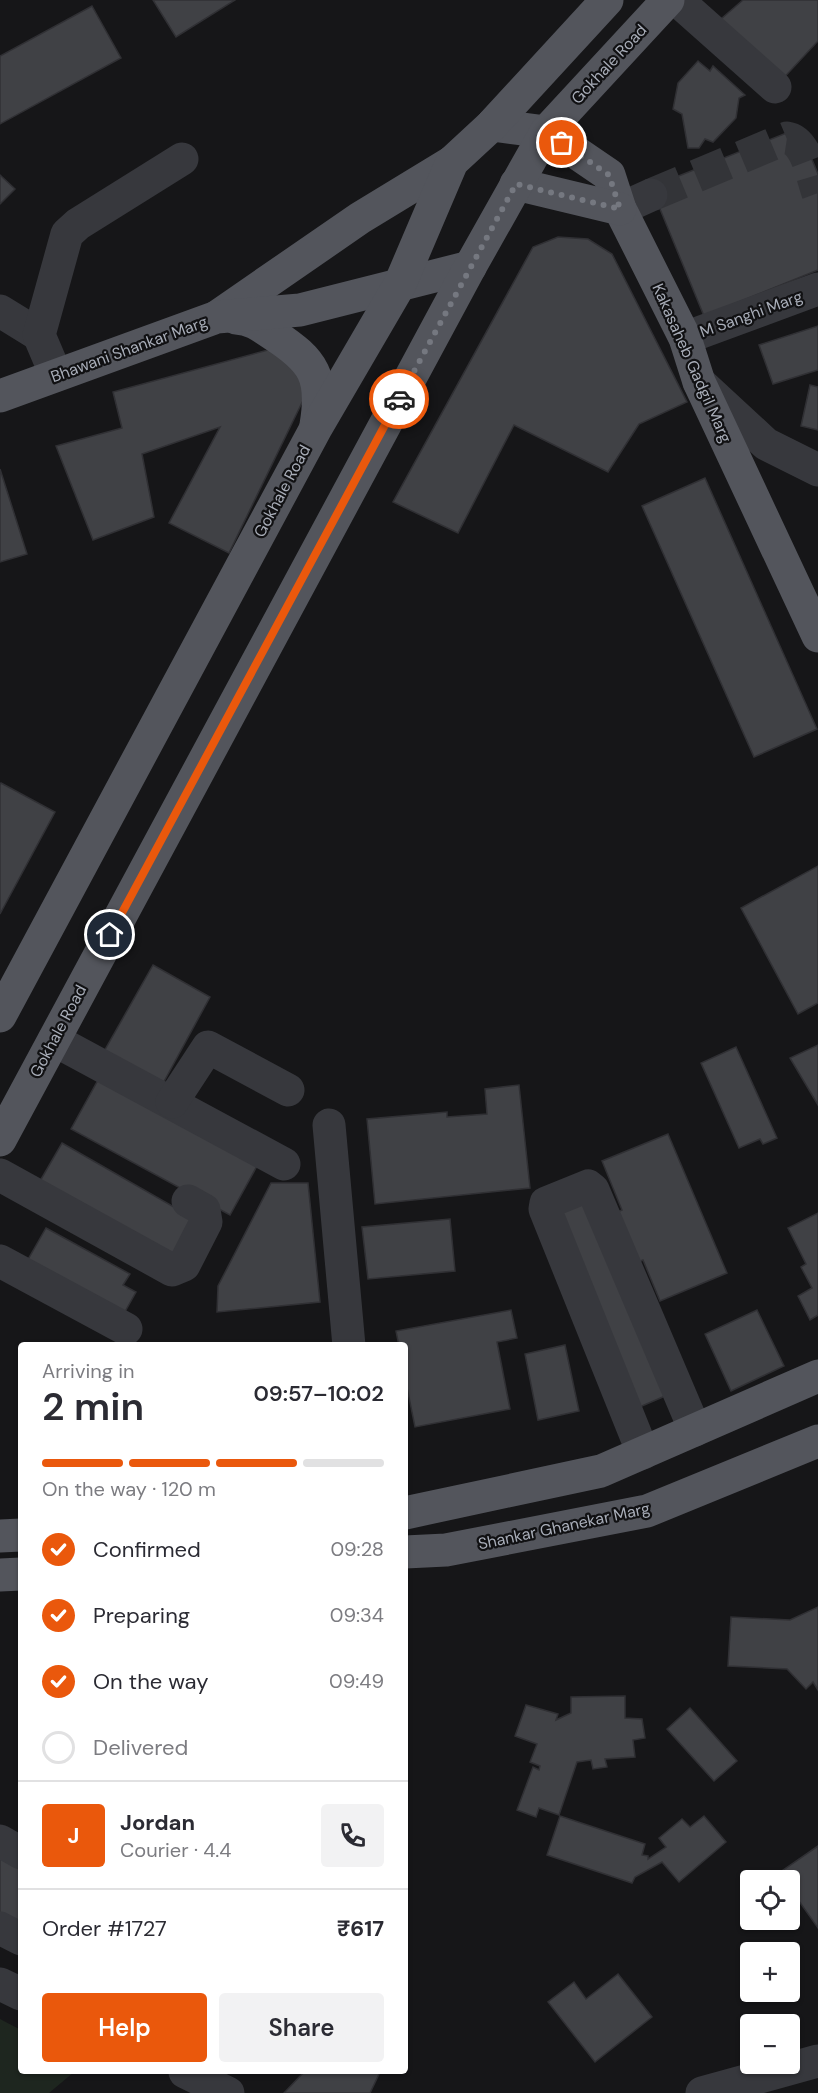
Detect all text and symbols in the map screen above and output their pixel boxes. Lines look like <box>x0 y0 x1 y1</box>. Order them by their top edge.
street label: Gokhale Road <box>567 20 651 108</box>
pin <box>536 117 587 168</box>
icon: bag <box>545 126 578 159</box>
street label: Kakasaheb Gadgil Marg <box>647 280 737 446</box>
street label: M Sanghi Marg <box>697 286 805 342</box>
street label: Bhawani Shankar Marg <box>48 311 210 387</box>
courier <box>369 369 429 429</box>
icon: car <box>383 383 416 416</box>
street label: Gokhale Road <box>249 441 315 541</box>
pin <box>84 909 135 960</box>
icon: home <box>93 918 126 951</box>
street label: Gokhale Road <box>25 981 91 1081</box>
text: Arriving in <box>42 1358 134 1384</box>
text: 09:57–10:02 <box>253 1379 384 1408</box>
text: 2 min <box>42 1381 144 1432</box>
text: On the way · 120 m <box>42 1476 216 1502</box>
street label: Shankar Ghanekar Marg <box>476 1497 652 1554</box>
icon: check <box>42 1533 75 1566</box>
text: Confirmed <box>93 1535 201 1564</box>
text: 09:28 <box>330 1536 384 1562</box>
icon: check <box>42 1599 75 1632</box>
text: Preparing <box>93 1601 190 1630</box>
text: 09:34 <box>330 1602 384 1628</box>
icon: check <box>42 1665 75 1698</box>
text: On the way <box>93 1667 208 1696</box>
text: 09:49 <box>329 1668 384 1694</box>
text: Delivered <box>93 1733 188 1762</box>
button: phone <box>321 1804 384 1867</box>
text: Jordan <box>120 1808 195 1837</box>
text: J <box>68 1821 79 1850</box>
text: Courier · 4.4 <box>120 1837 231 1863</box>
map controls <box>740 1870 800 2074</box>
button: locate <box>740 1870 800 1930</box>
text: Order #1727 <box>42 1914 167 1943</box>
text: ₹617 <box>337 1914 384 1943</box>
button: + <box>740 1942 800 2002</box>
button: Help <box>42 1993 207 2062</box>
button: Share <box>219 1993 384 2062</box>
button: − <box>740 2014 800 2074</box>

